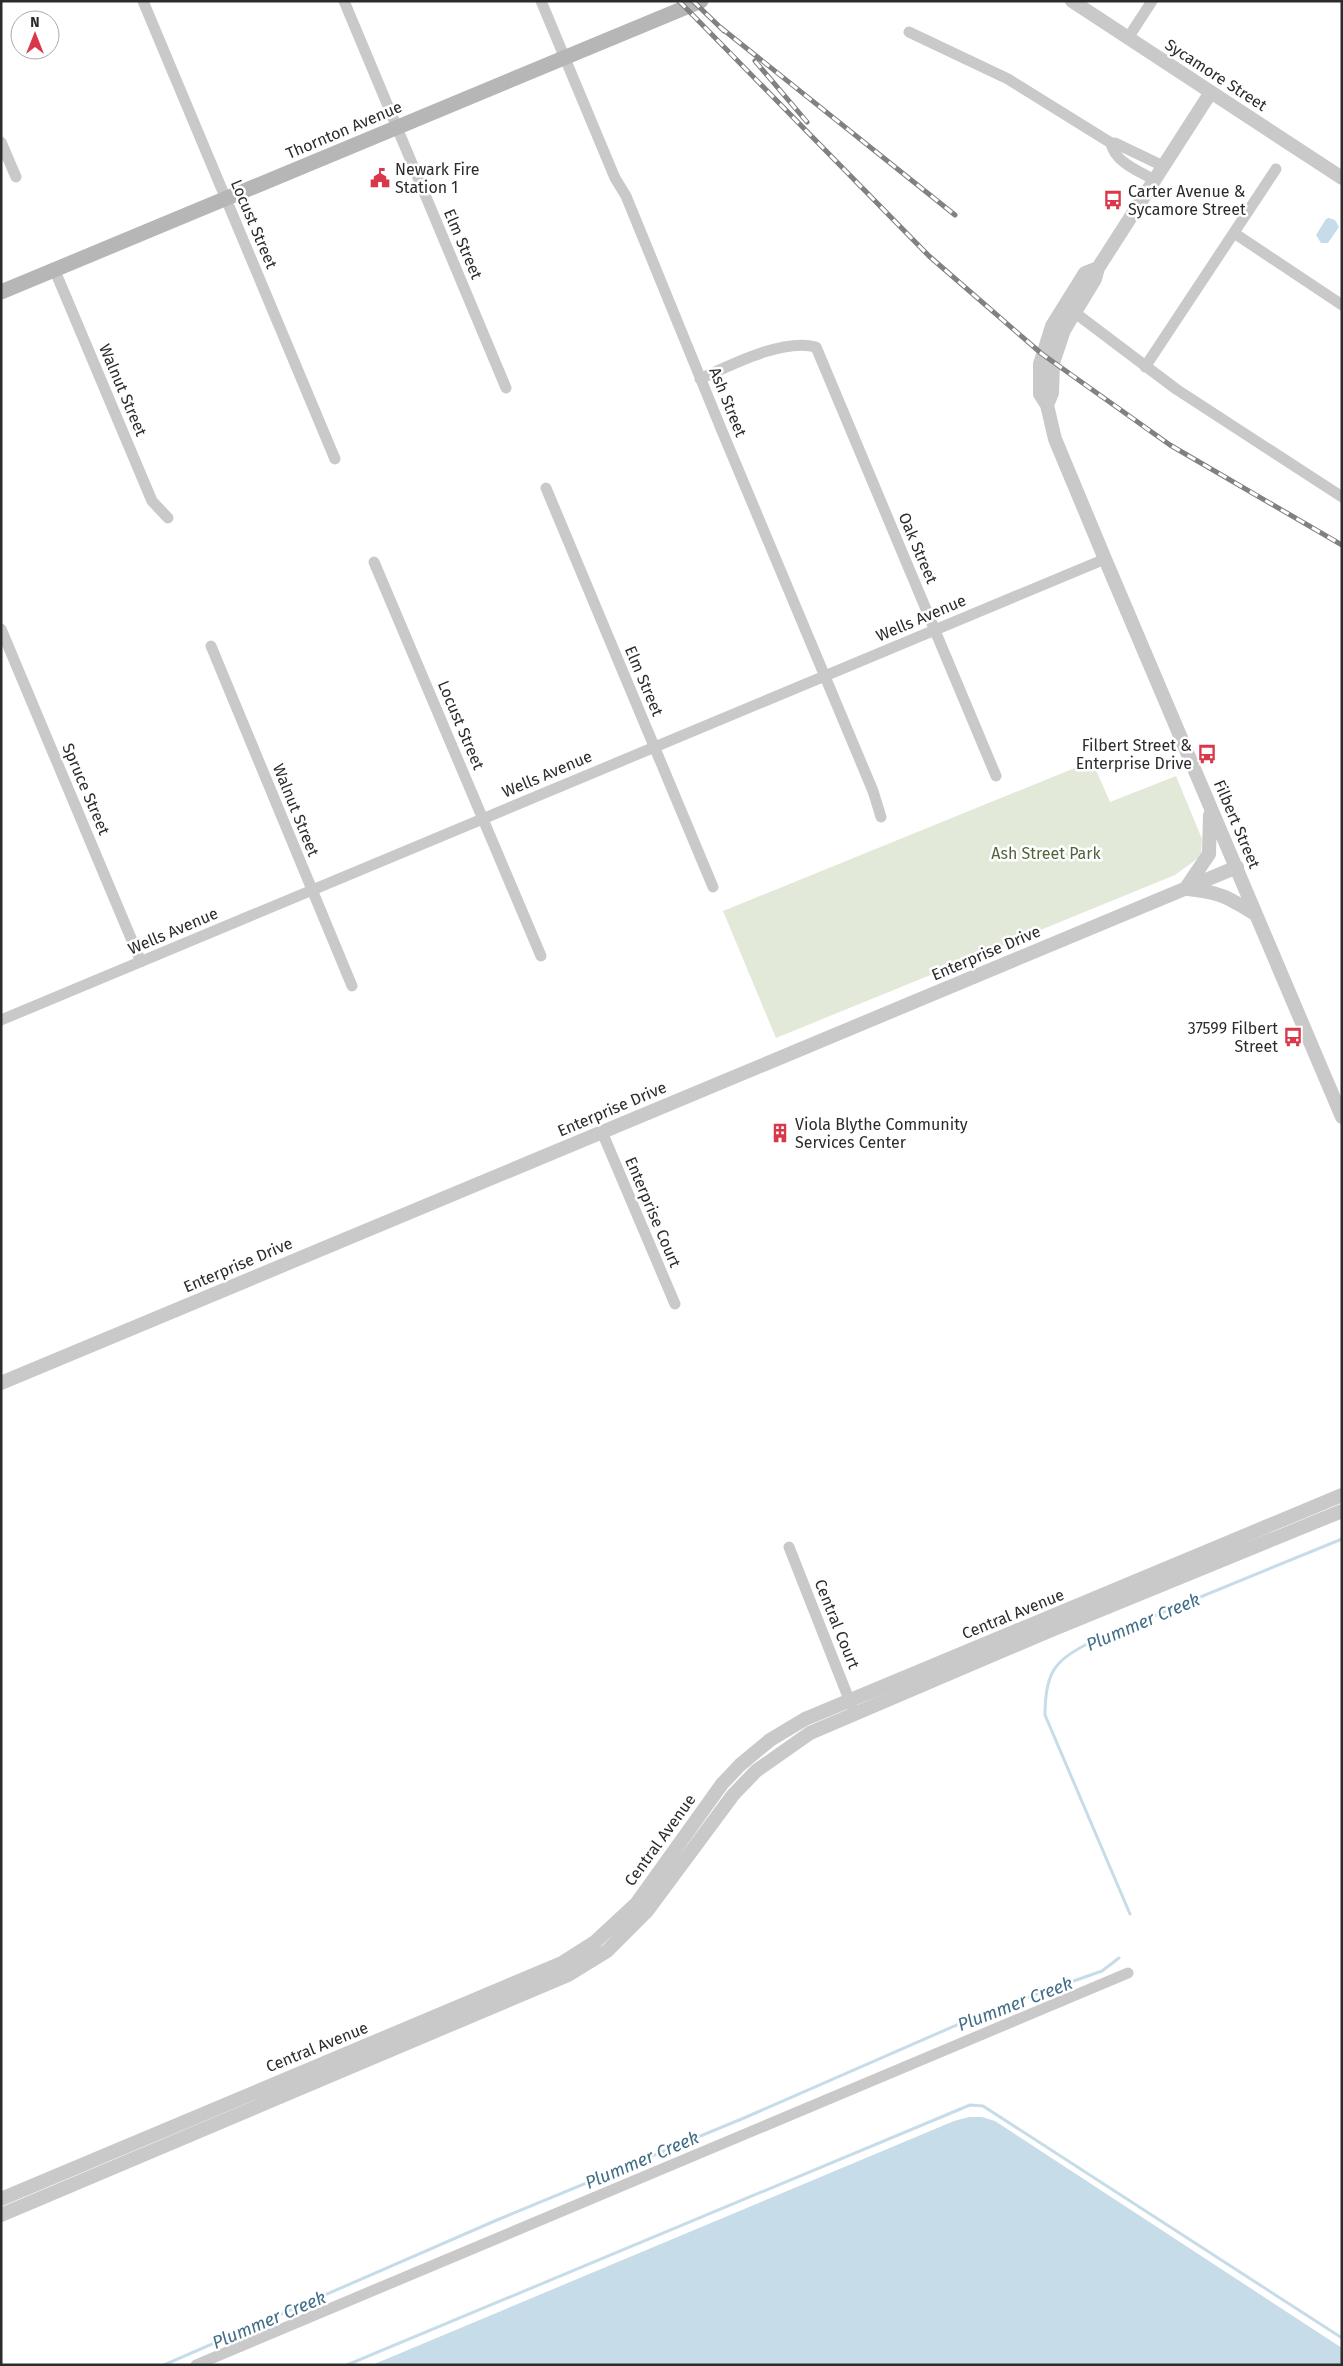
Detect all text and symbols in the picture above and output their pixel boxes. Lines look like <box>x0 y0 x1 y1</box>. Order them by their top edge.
north arrow <box>10 10 60 60</box>
text: N <box>30 14 40 31</box>
street label: Sycamore Street <box>1161 35 1271 115</box>
street label: Thornton Avenue <box>283 97 405 163</box>
place label: Newark Fire Station 1 <box>395 160 479 197</box>
public building icon: Newark Fire Station 1 <box>369 167 391 189</box>
street label: Locust Street <box>227 177 281 271</box>
place label: Carter Avenue & Sycamore Street <box>1128 182 1246 219</box>
bus stop icon: Carter Avenue & Sycamore Street <box>1102 189 1124 211</box>
street label: Elm Street <box>440 206 486 282</box>
street label: Walnut Street <box>95 341 151 439</box>
street label: Ash Street <box>705 364 751 440</box>
street label: Oak Street <box>895 510 942 587</box>
street label: Wells Avenue <box>873 591 969 645</box>
street label: Elm Street <box>621 643 667 719</box>
street label: Locust Street <box>434 678 488 772</box>
place label: Filbert Street & Enterprise Drive <box>1076 736 1192 773</box>
street label: Spruce Street <box>58 740 114 838</box>
bus stop icon: Filbert Street & Enterprise Drive <box>1196 743 1218 765</box>
street label: Wells Avenue <box>499 747 595 801</box>
street label: Walnut Street <box>269 761 323 859</box>
street label: Filbert Street <box>1210 777 1264 871</box>
park label: Ash Street Park <box>991 844 1101 863</box>
street label: Wells Avenue <box>125 904 221 958</box>
street label: Enterprise Drive <box>929 922 1043 984</box>
place label: 37599 Filbert Street <box>1188 1019 1278 1056</box>
bus stop icon: 37599 Filbert Street <box>1282 1026 1304 1048</box>
street label: Enterprise Drive <box>555 1078 669 1140</box>
place label: Viola Blythe Community Services Center <box>795 1115 968 1152</box>
building icon: Viola Blythe Community Services Center <box>769 1122 791 1144</box>
street label: Enterprise Court <box>621 1154 685 1270</box>
street label: Enterprise Drive <box>181 1234 295 1296</box>
street label: Central Court <box>810 1576 864 1672</box>
street label: Central Avenue <box>959 1585 1067 1643</box>
water label: Plummer Creek <box>1083 1588 1203 1656</box>
street label: Central Avenue <box>620 1790 700 1890</box>
water label: Plummer Creek <box>954 1972 1076 2036</box>
street label: Central Avenue <box>263 2018 371 2076</box>
water label: Plummer Creek <box>582 2126 702 2194</box>
water label: Plummer Creek <box>209 2286 329 2354</box>

